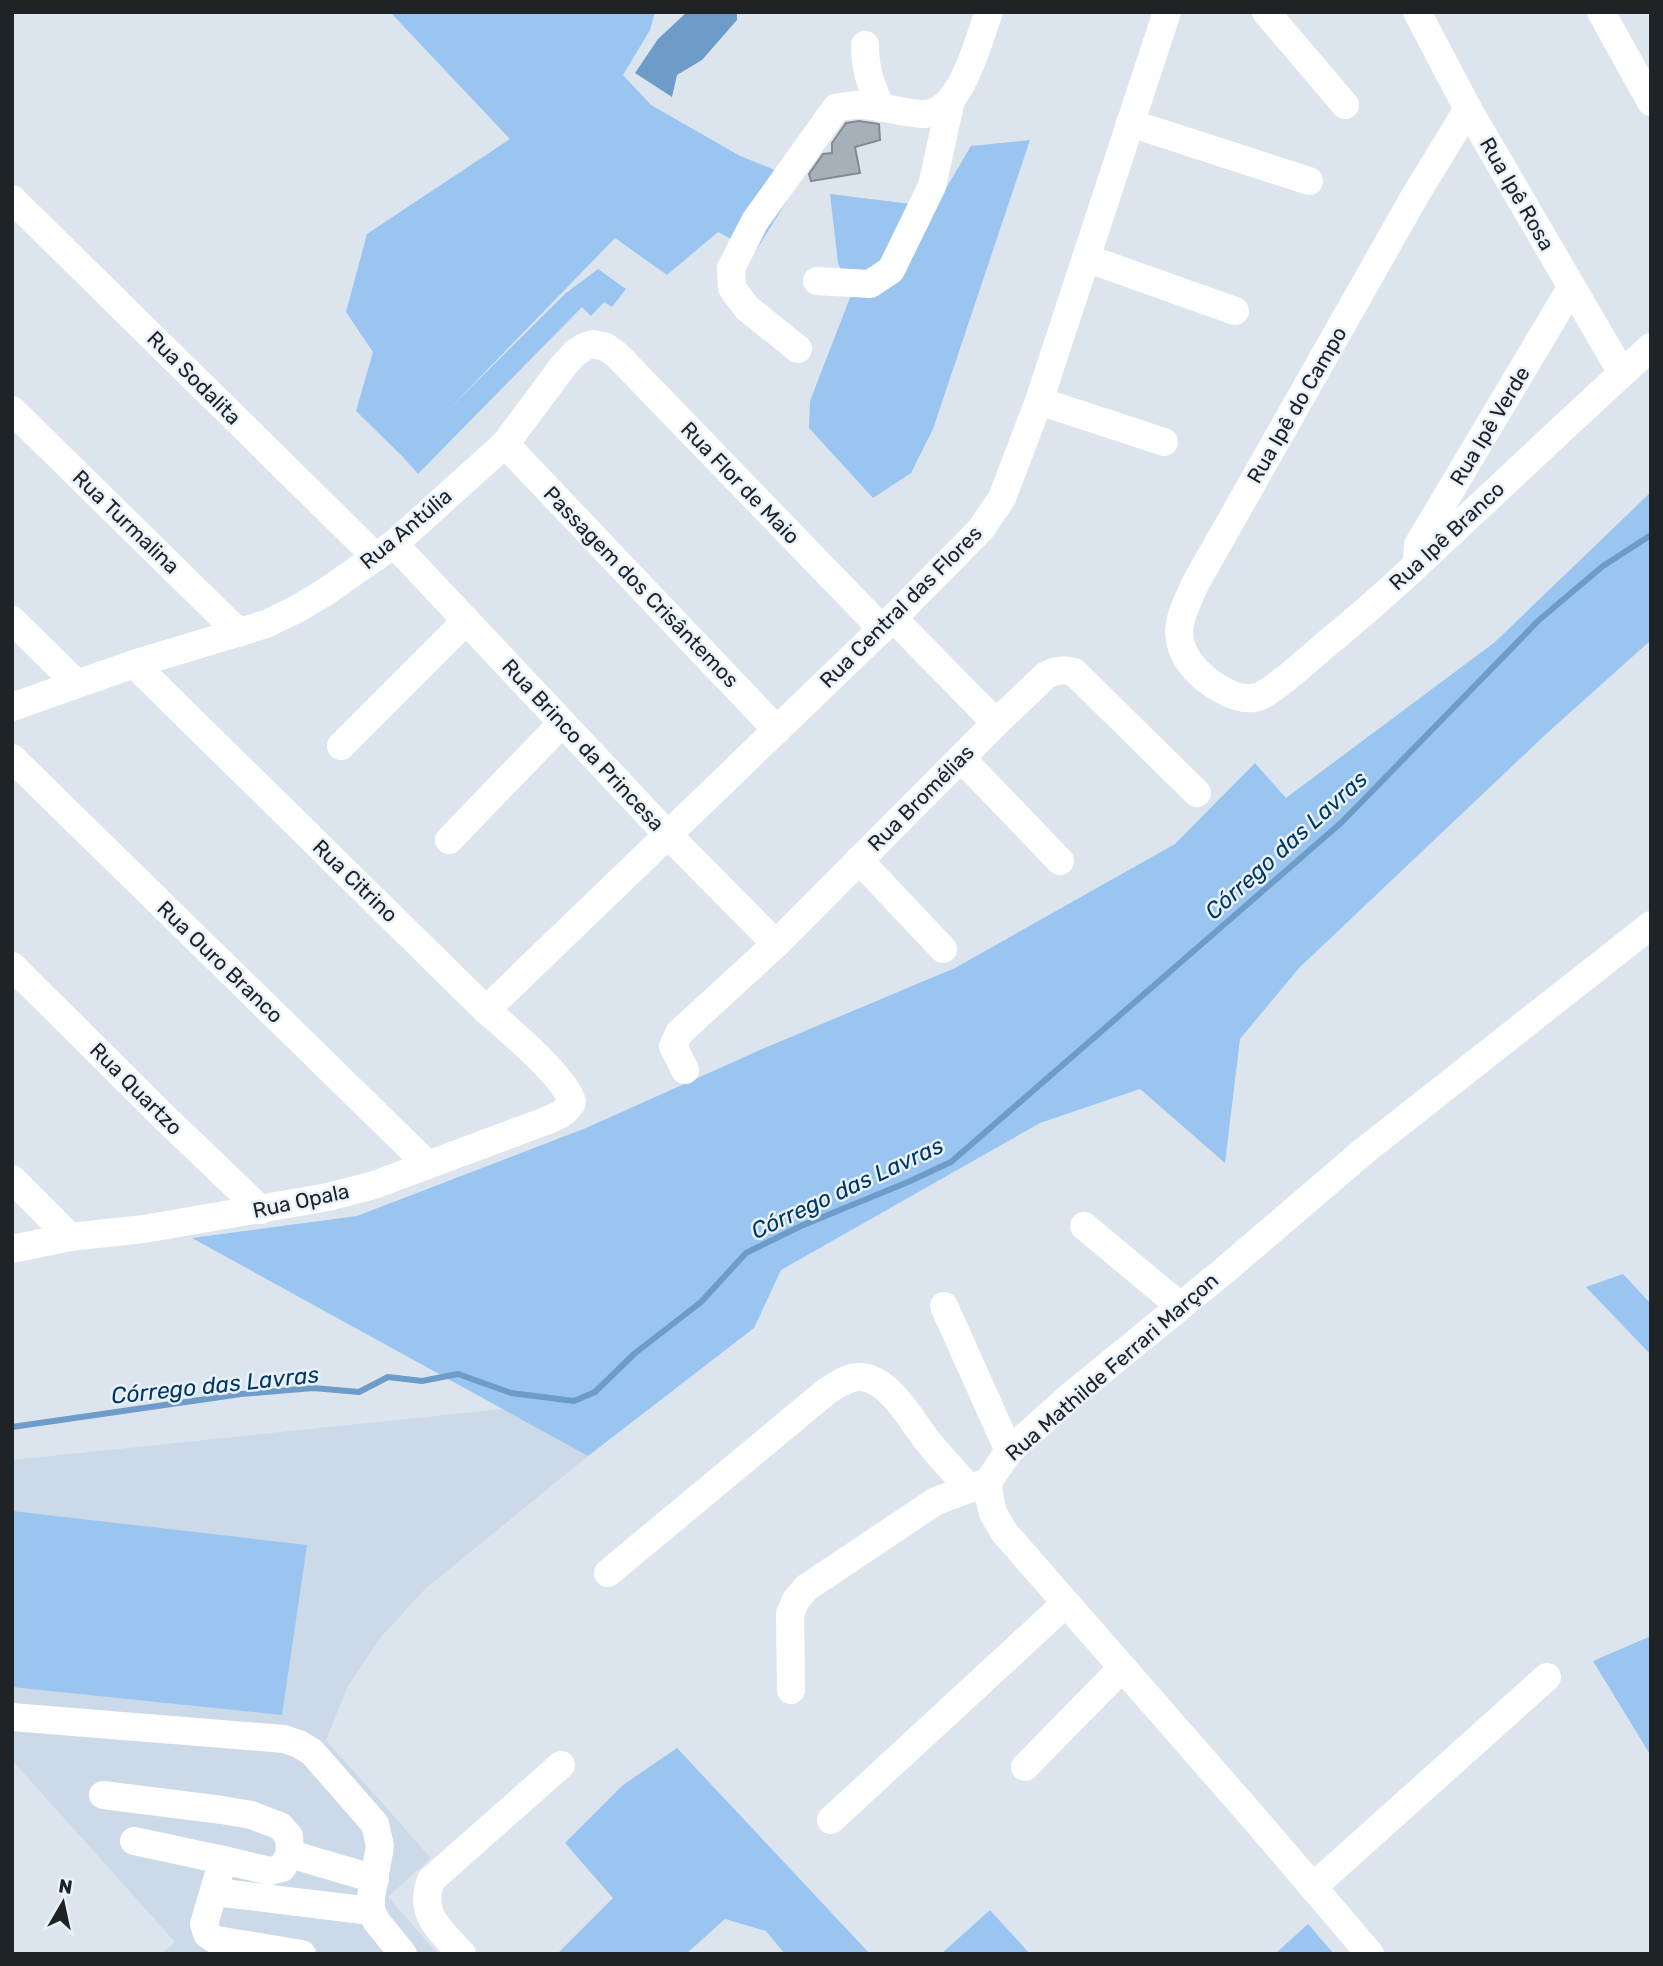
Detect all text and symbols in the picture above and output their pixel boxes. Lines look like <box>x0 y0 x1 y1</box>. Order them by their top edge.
street label: Rua Ipê Rosa <box>1475 133 1560 255</box>
street label: Rua Ipê do Campo <box>1242 322 1352 488</box>
street label: Rua Sodalita <box>142 326 246 430</box>
street label: Rua Ipê Verde <box>1444 362 1535 490</box>
street label: Rua Flor de Maio <box>676 416 805 549</box>
street label: Rua Turmalina <box>68 465 185 579</box>
street label: Rua Ipê Branco <box>1384 476 1509 595</box>
street label: Passagem dos Crisântemos <box>539 481 744 692</box>
street label: Rua Antúlia <box>355 483 457 574</box>
street label: Rua Central das Flores <box>814 520 987 693</box>
street label: Rua Brinco da Princesa <box>497 654 670 836</box>
street label: Rua Bromélias <box>862 739 979 856</box>
water label: Córrego das Lavras <box>1199 765 1373 925</box>
street label: Rua Citrino <box>308 834 403 927</box>
street label: Rua Ouro Branco <box>152 895 288 1028</box>
street label: Rua Quartzo <box>85 1037 188 1140</box>
water label: Córrego das Lavras <box>746 1131 948 1245</box>
street label: Rua Opala <box>250 1178 352 1223</box>
street label: Rua Mathilde Ferrari Marçon <box>1000 1267 1223 1466</box>
water label: Córrego das Lavras <box>110 1360 321 1410</box>
north arrow <box>28 1868 98 1938</box>
text: N <box>57 1874 74 1899</box>

